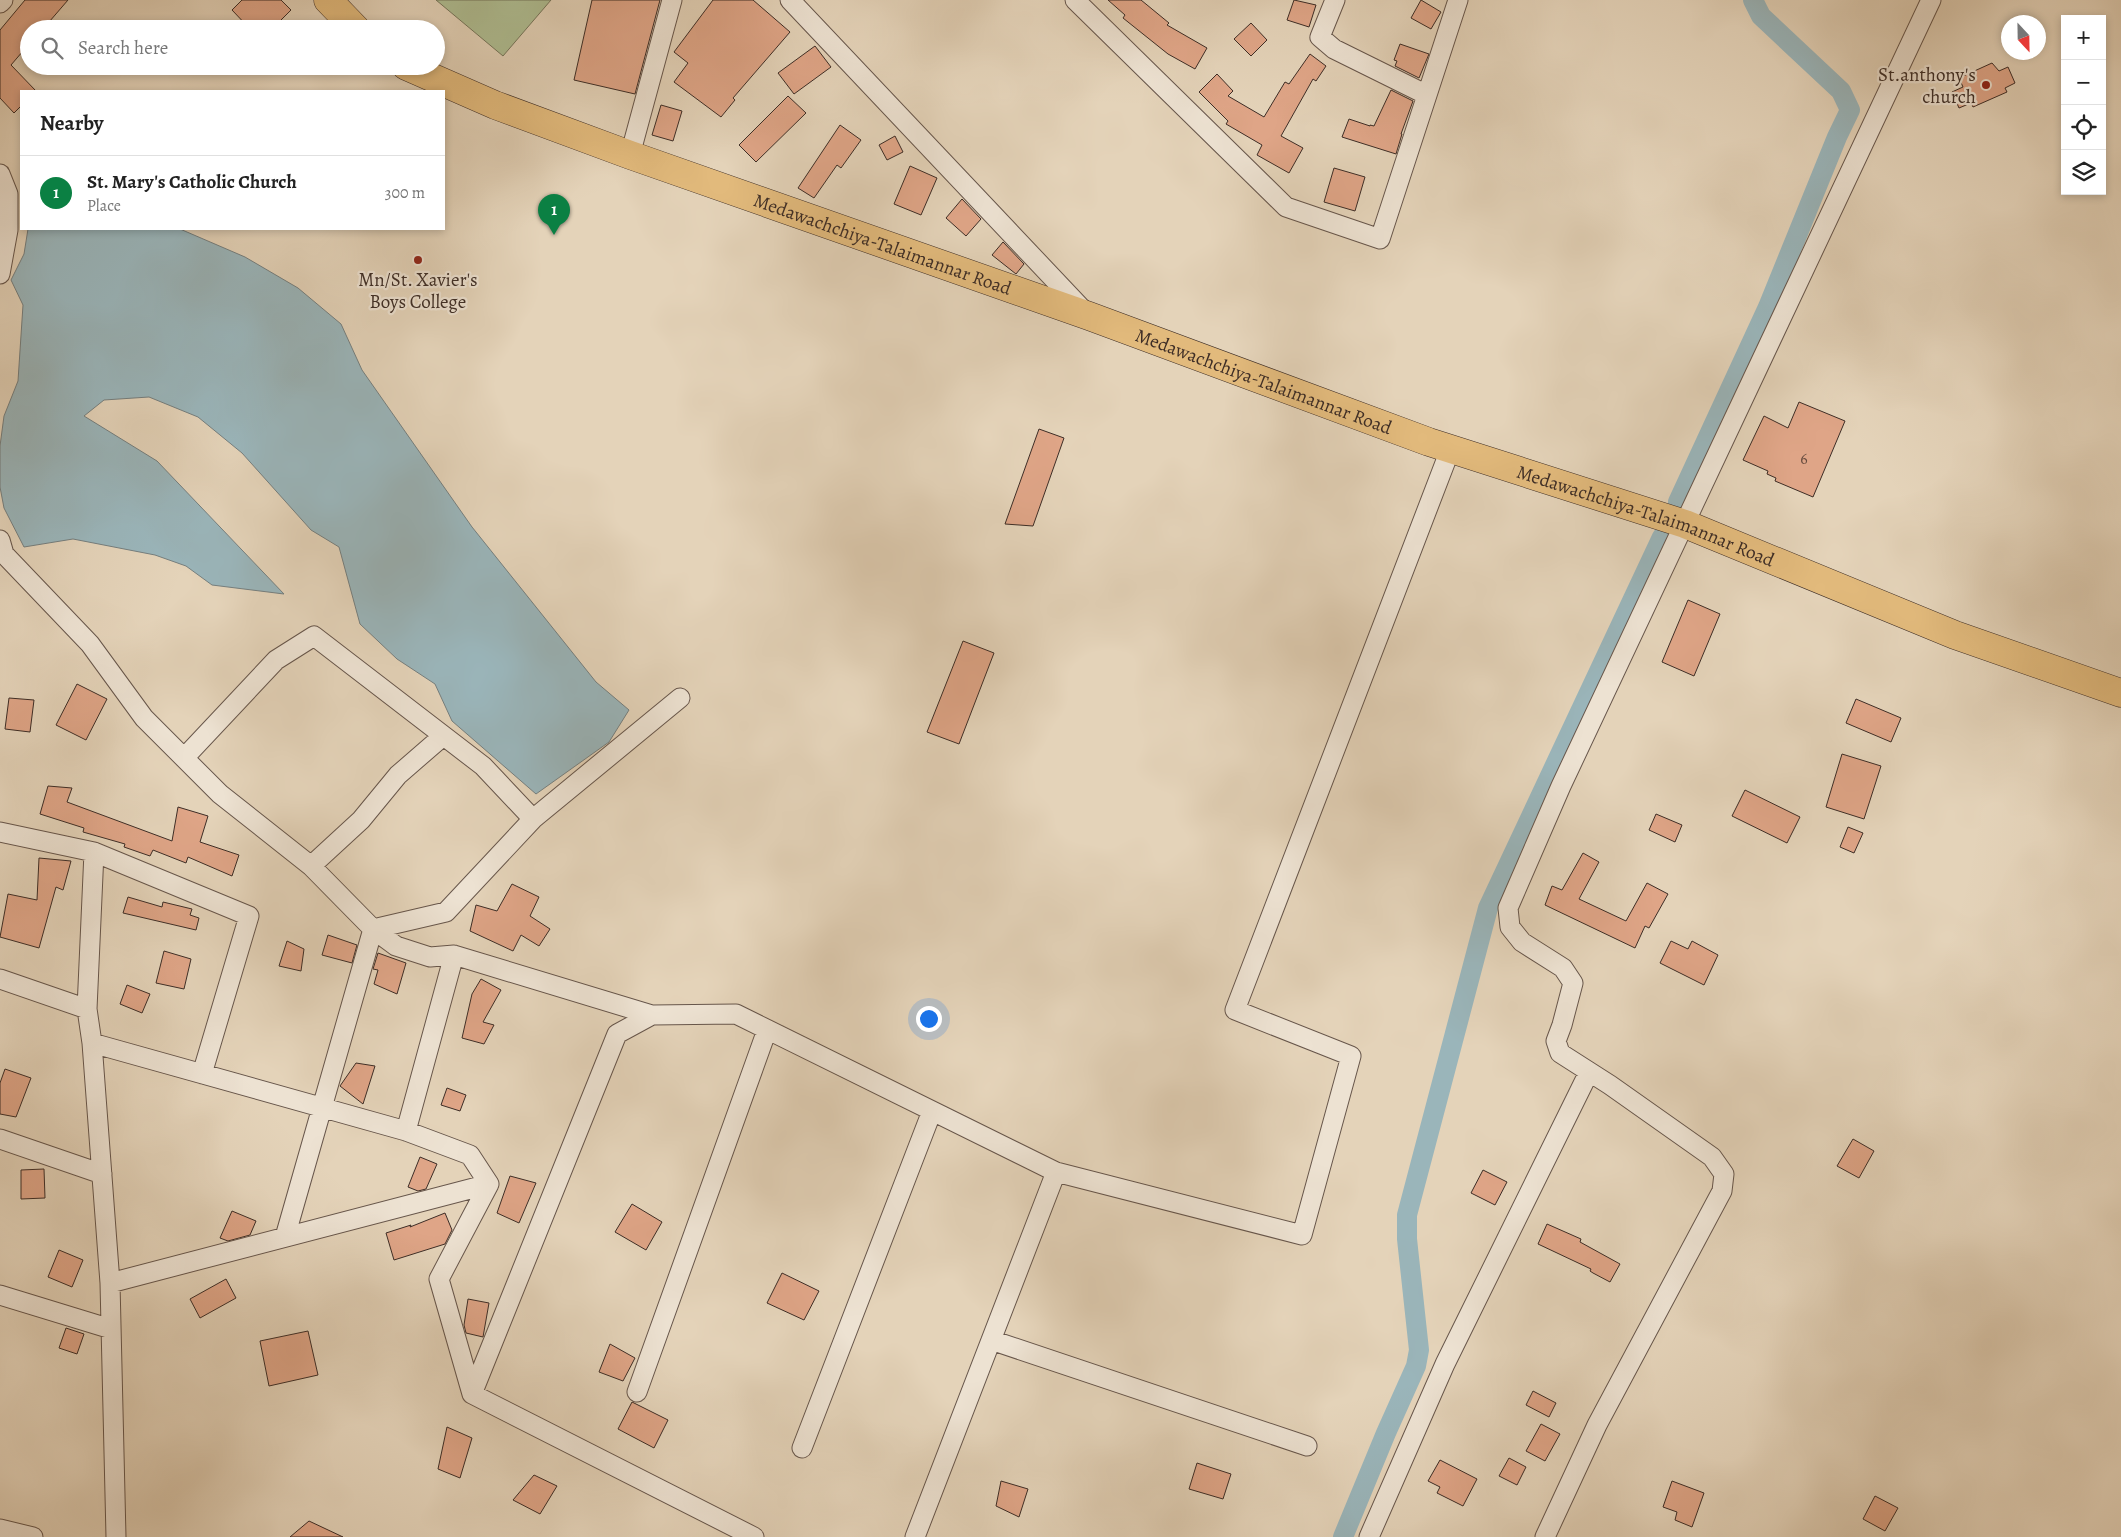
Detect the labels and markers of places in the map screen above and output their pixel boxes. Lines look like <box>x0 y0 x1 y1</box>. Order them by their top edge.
place label: St.anthony's church <box>1878 62 1976 110</box>
marker: St.anthony's church <box>1980 79 1992 91</box>
pin: 1 <box>538 194 570 235</box>
marker: Mn/St. Xavier's Boys College <box>412 254 424 266</box>
place label: Mn/St. Xavier's Boys College <box>358 267 478 315</box>

